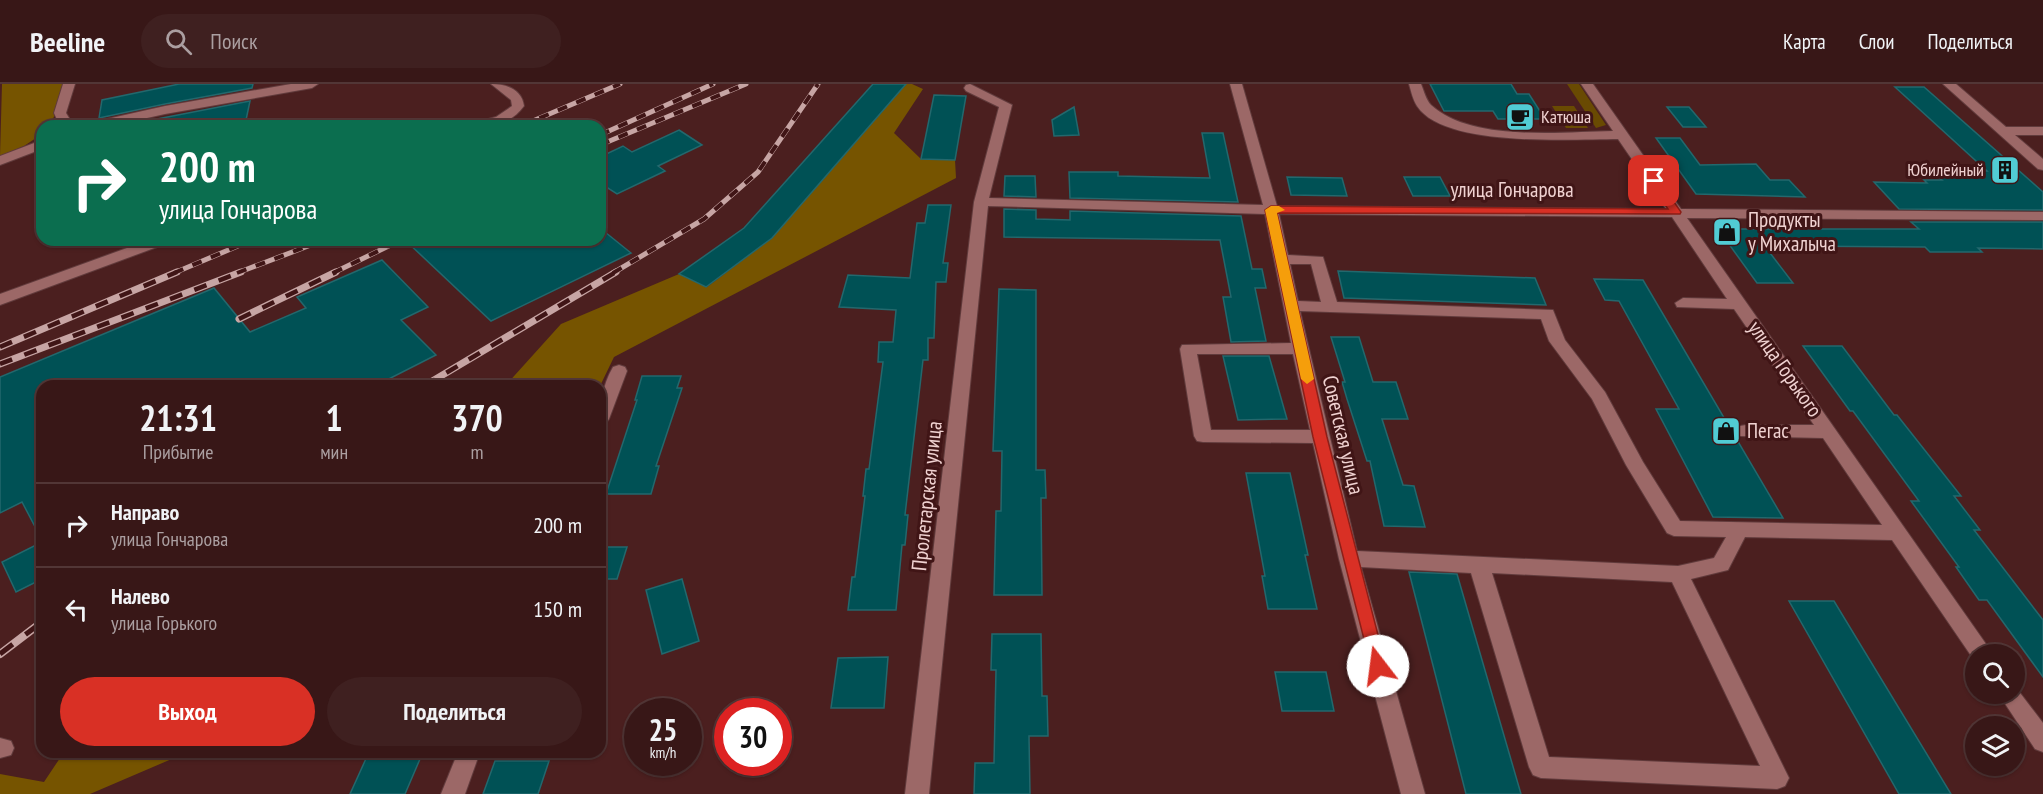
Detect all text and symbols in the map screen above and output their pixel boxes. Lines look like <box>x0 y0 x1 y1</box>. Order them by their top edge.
search box <box>141 14 561 68</box>
text: Beeline <box>30 23 105 60</box>
icon: search <box>162 25 195 58</box>
text: Поиск <box>210 27 257 55</box>
text: Карта <box>1783 28 1826 55</box>
text: Слои <box>1859 28 1894 55</box>
text: Поделиться <box>1927 28 2013 55</box>
cafe icon: Катюша <box>1504 101 1536 133</box>
place label: Катюша <box>1541 105 1591 128</box>
text: 200 m <box>159 139 256 194</box>
icon: right <box>60 144 138 222</box>
building icon: Юбилейный <box>1989 154 2021 186</box>
pin <box>1628 155 1679 206</box>
place label: Юбилейный <box>1907 158 1984 181</box>
icon: arrive <box>1637 164 1670 197</box>
street label: улица Гончарова <box>1450 176 1574 203</box>
text: улица Гончарова <box>159 192 317 226</box>
place label: Продукты у Михалыча <box>1748 206 1836 257</box>
shop icon: Продукты у Михалыча <box>1711 216 1743 248</box>
street label: улица Горького <box>1742 315 1828 422</box>
street label: Советская улица <box>1317 373 1370 497</box>
text: 21:31 <box>139 394 217 441</box>
text: 1 <box>326 394 343 441</box>
text: 370 <box>451 394 503 441</box>
shop icon: Пегас <box>1710 415 1742 447</box>
place label: Пегас <box>1747 417 1789 444</box>
street label: Пролетарская улица <box>905 420 948 572</box>
text: Прибытие <box>143 439 214 465</box>
text: мин <box>320 439 348 465</box>
text: m <box>471 439 484 465</box>
text: Направо <box>111 498 179 526</box>
icon: right <box>60 509 93 542</box>
text: 200 m <box>533 511 582 539</box>
text: улица Гончарова <box>111 526 228 552</box>
text: Налево <box>111 582 170 610</box>
icon: left <box>60 593 93 626</box>
text: 150 m <box>533 595 582 623</box>
text: улица Горького <box>111 610 217 636</box>
position arrow <box>1346 634 1410 698</box>
map controls <box>1965 644 2025 776</box>
button: search <box>1965 644 2025 704</box>
button: Выход <box>60 677 315 746</box>
button: Поделиться <box>327 677 582 746</box>
speed limit sign: 30 <box>714 698 792 776</box>
text: 25 <box>649 710 677 749</box>
button: layers <box>1965 716 2025 776</box>
text: km/h <box>650 743 676 762</box>

